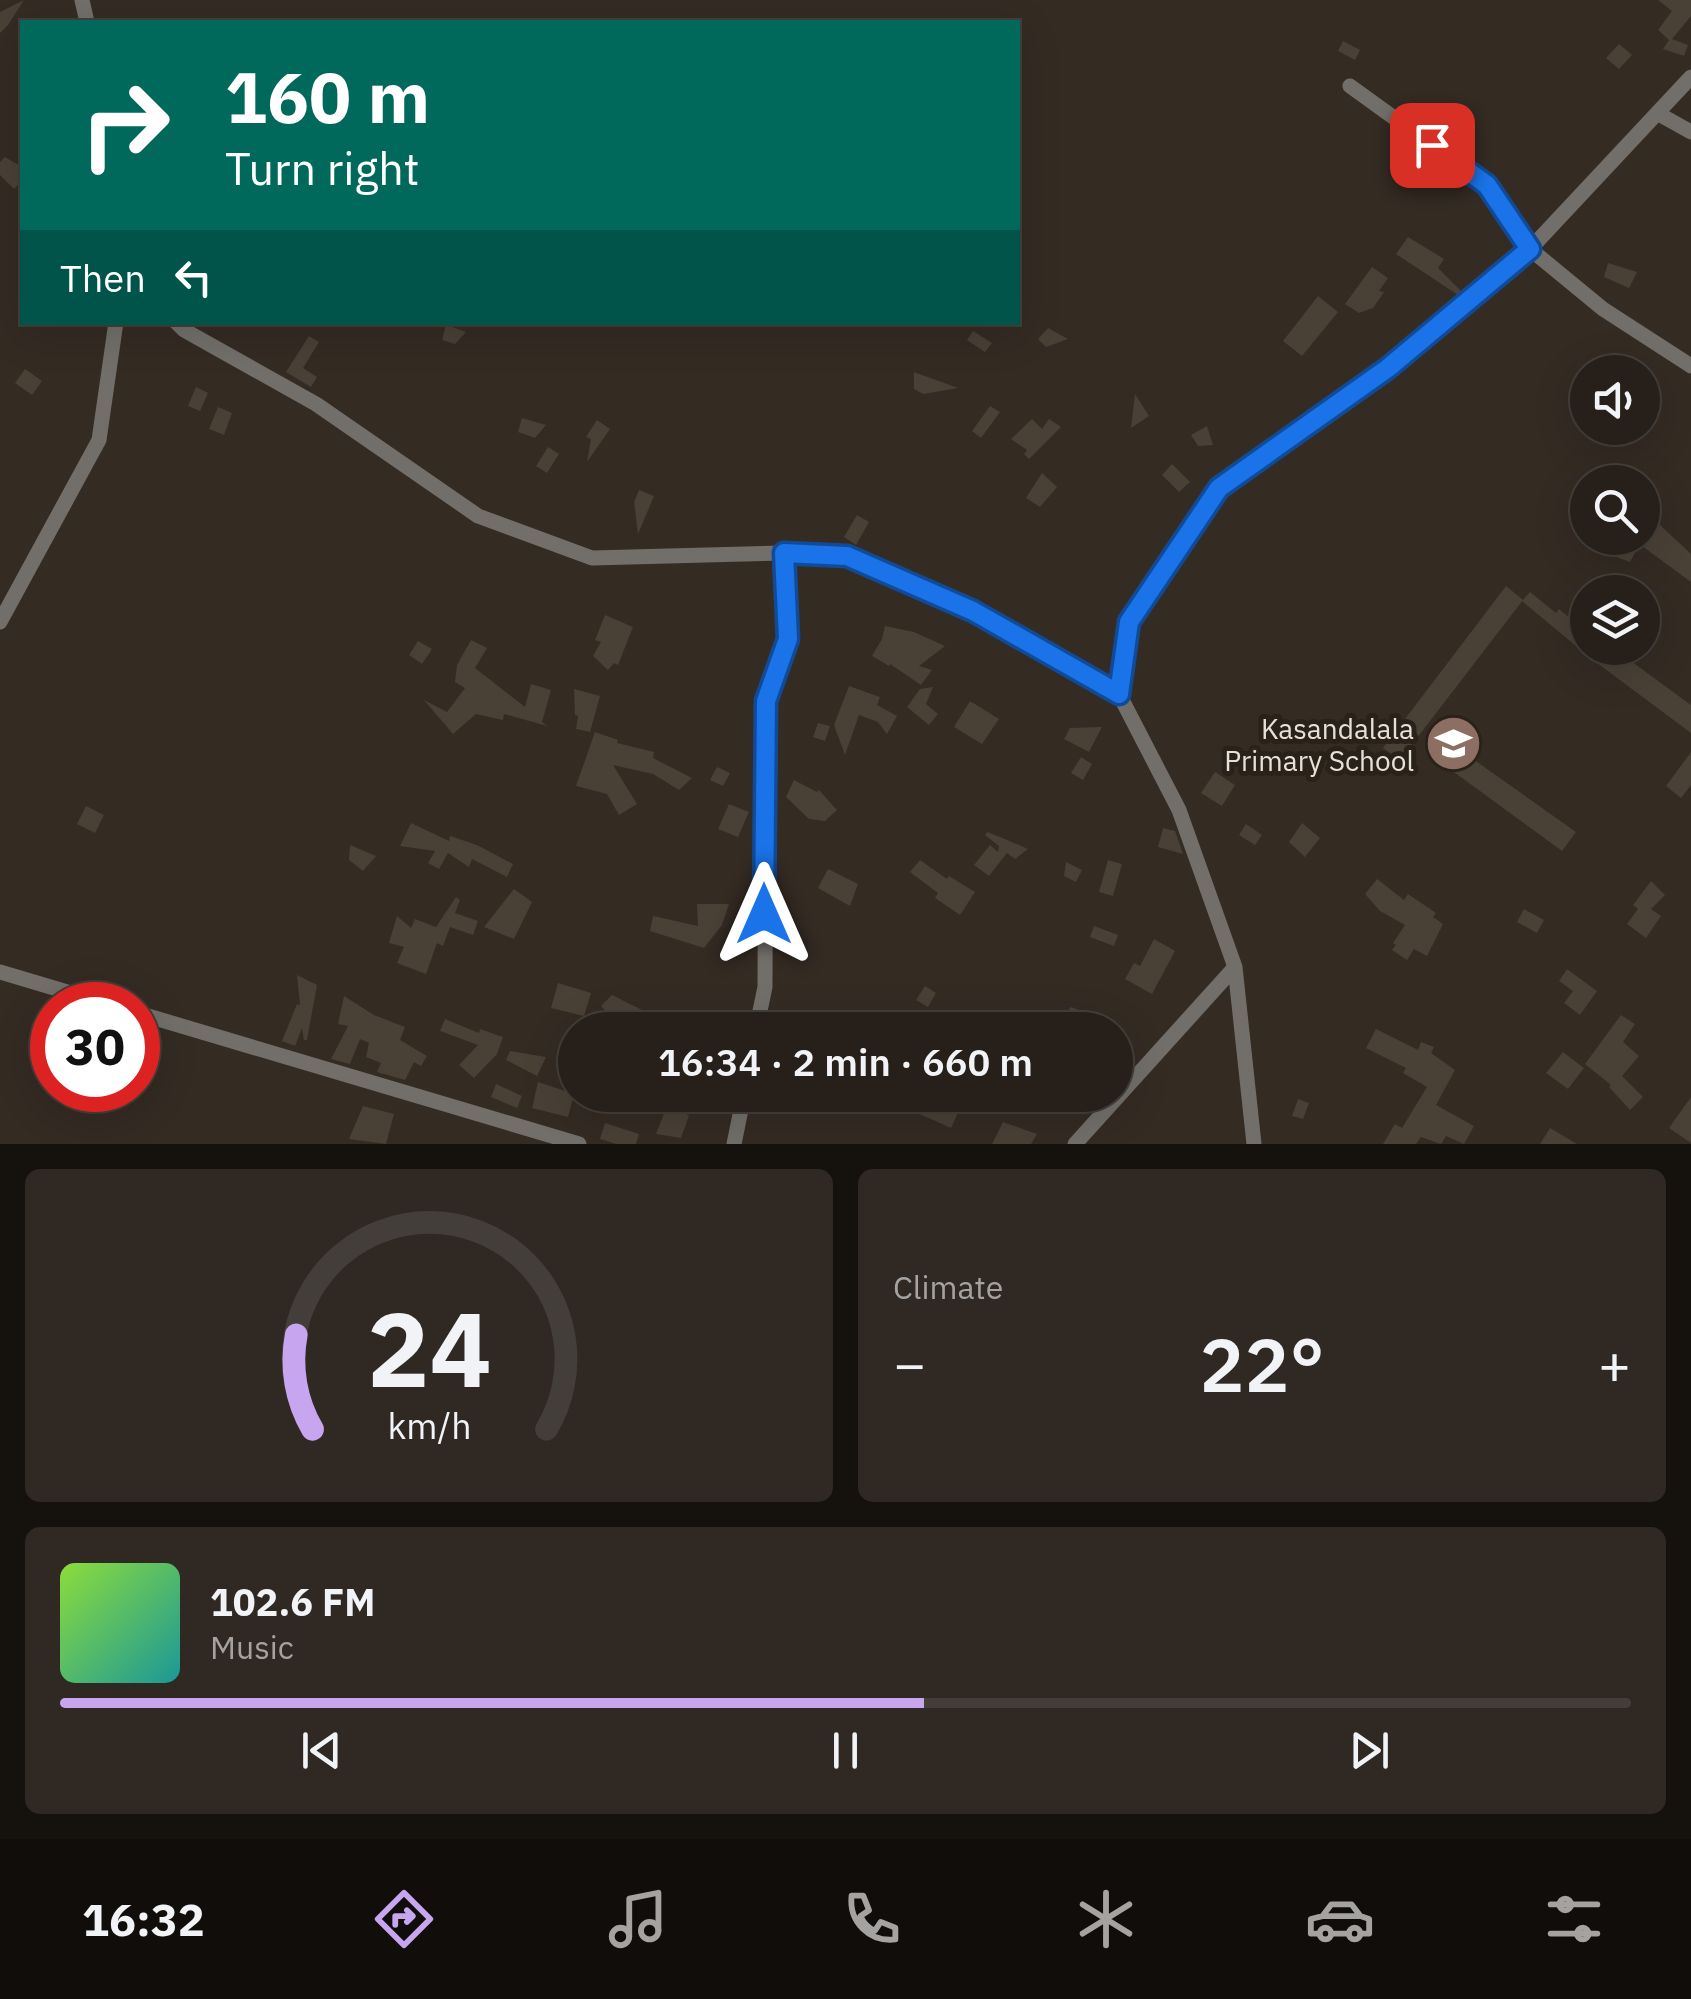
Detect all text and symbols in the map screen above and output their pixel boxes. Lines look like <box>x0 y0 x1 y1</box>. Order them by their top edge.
text: 160 m <box>225 51 430 142</box>
icon: right <box>60 60 190 190</box>
pin <box>1390 103 1475 188</box>
icon: arrive <box>1405 118 1460 173</box>
text: Turn right <box>225 139 420 197</box>
icon: left <box>166 250 221 305</box>
text: Then <box>60 253 146 302</box>
map controls <box>1570 355 1660 665</box>
button: sound <box>1570 355 1660 445</box>
button: search <box>1570 465 1660 555</box>
button: layers <box>1570 575 1660 665</box>
place label: Kasandalala Primary School <box>1224 710 1414 779</box>
school or university icon: Kasandalala Primary School <box>1423 714 1483 774</box>
position arrow <box>712 862 816 966</box>
speed limit sign: 30 <box>30 982 160 1112</box>
text: 16:34 · 2 min · 660 m <box>658 1037 1033 1086</box>
text: Climate <box>893 1266 1003 1308</box>
text: 24 <box>367 1280 491 1416</box>
text: 22° <box>1199 1315 1325 1413</box>
text: − <box>893 1328 926 1399</box>
text: + <box>1598 1328 1631 1399</box>
text: km/h <box>387 1402 471 1449</box>
text: 102.6 FM <box>210 1577 375 1626</box>
text: Music <box>210 1626 294 1668</box>
icon: previous <box>294 1723 349 1778</box>
icon: pause <box>818 1723 873 1778</box>
icon: next <box>1342 1723 1397 1778</box>
icon: directions <box>369 1884 439 1954</box>
icon: music <box>603 1884 673 1954</box>
icon: phone <box>837 1884 907 1954</box>
icon: climate <box>1071 1884 1141 1954</box>
icon: car <box>1305 1884 1375 1954</box>
icon: filters <box>1539 1884 1609 1954</box>
text: 16:32 <box>82 1890 205 1948</box>

